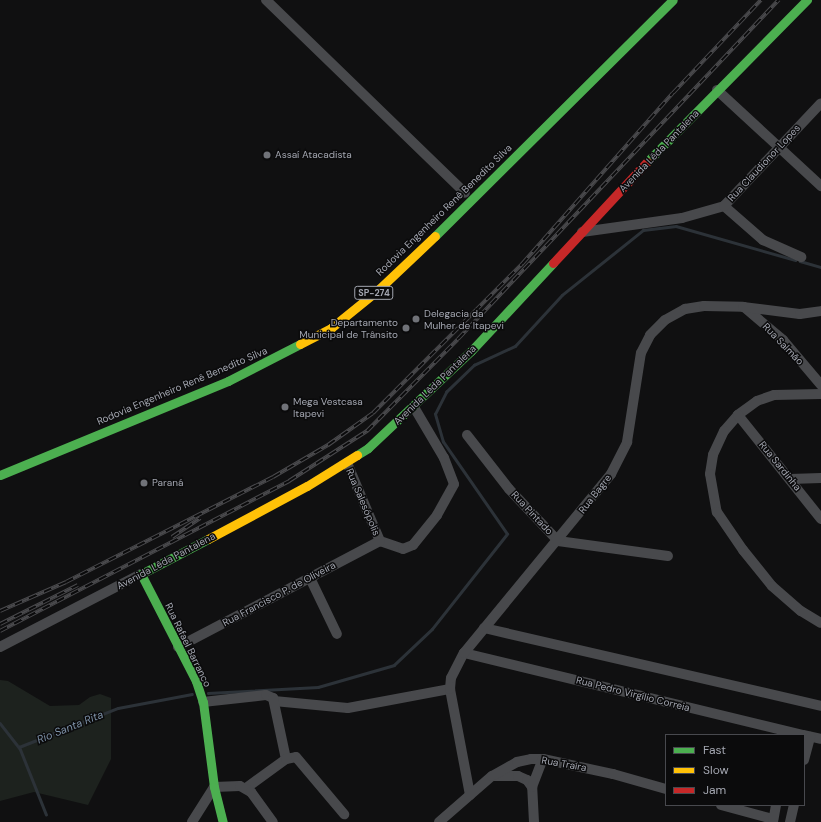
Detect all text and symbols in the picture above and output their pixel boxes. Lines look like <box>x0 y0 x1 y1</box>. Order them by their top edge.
street label: Avenida Lêda Pantalena <box>617 107 701 195</box>
street label: Rua Claudionor Lopes <box>725 122 803 204</box>
street label: Rodovia Engenheiro Renê Benedito Silva <box>374 142 514 278</box>
place label: Assaí Atacadista <box>275 149 352 161</box>
marker: Assaí Atacadista <box>262 150 272 160</box>
road number: SP-274 <box>354 286 394 300</box>
place label: Delegacia da Mulher de Itapevi <box>424 307 504 330</box>
marker: Delegacia da Mulher de Itapevi <box>411 314 421 324</box>
place label: Departamento Municipal de Trânsito <box>299 316 398 340</box>
street label: Rua Salmão <box>760 321 806 367</box>
marker: Departamento Municipal de Trânsito <box>401 323 411 333</box>
street label: Avenida Lêda Pantalena <box>391 343 479 427</box>
street label: Rodovia Engenheiro Renê Benedito Silva <box>95 345 269 427</box>
place label: Mega Vestcasa Itapevi <box>293 395 363 418</box>
marker: Mega Vestcasa Itapevi <box>280 402 290 412</box>
street label: Rua Sardinha <box>756 439 804 493</box>
street label: Rua Salesópolis <box>343 467 383 537</box>
street label: Rua Bagre <box>576 472 614 516</box>
place label: Paraná <box>152 477 183 489</box>
marker: Paraná <box>139 478 149 488</box>
street label: Rua Pintado <box>509 489 555 537</box>
street label: Avenida Lêda Pantalena <box>115 530 217 592</box>
street label: Rua Francisco P. de Oliveira <box>220 559 338 629</box>
street label: Rua Rafael Barranco <box>162 601 214 689</box>
street label: Rua Pedro Virgílio Correia <box>575 674 691 714</box>
water label: Rio Santa Rita <box>35 708 105 746</box>
legend <box>665 734 805 806</box>
text: Fast <box>703 742 726 758</box>
street label: Rua Traíra <box>541 754 587 774</box>
text: Slow <box>703 762 729 778</box>
text: Jam <box>703 782 726 798</box>

